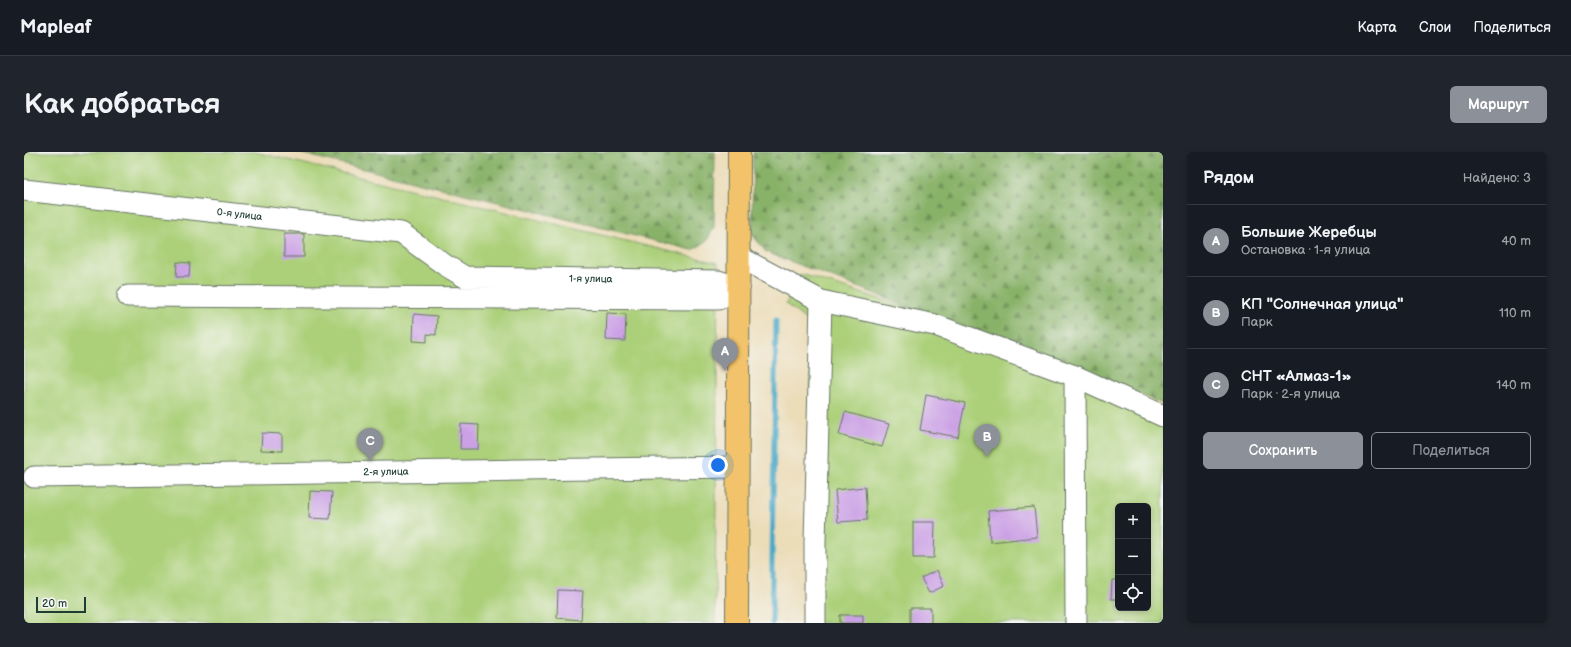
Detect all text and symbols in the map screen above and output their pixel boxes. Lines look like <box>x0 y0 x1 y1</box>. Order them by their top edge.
text: Mapleaf <box>20 16 92 39</box>
text: Карта <box>1357 19 1397 36</box>
text: Слои <box>1419 19 1451 36</box>
text: Поделиться <box>1473 19 1551 36</box>
button: Маршрут <box>1450 86 1547 123</box>
text: Как добраться <box>24 88 221 121</box>
text: Рядом <box>1203 168 1254 188</box>
text: Найдено: 3 <box>1463 170 1531 186</box>
street label: 0-я улица <box>216 206 263 223</box>
text: Большие Жеребцы <box>1241 223 1377 242</box>
text: A <box>1212 233 1220 249</box>
text: 40 m <box>1501 233 1531 249</box>
text: Остановка · 1-я улица <box>1241 242 1370 258</box>
street label: 1-я улица <box>569 273 613 285</box>
text: КП "Солнечная улица" <box>1241 295 1404 314</box>
text: B <box>1211 305 1221 321</box>
text: 110 m <box>1499 305 1531 321</box>
text: Парк <box>1241 314 1273 330</box>
pin: A <box>712 338 738 371</box>
text: СНТ «Алмаз-1» <box>1241 367 1351 386</box>
text: C <box>1211 377 1221 393</box>
text: 140 m <box>1496 377 1531 393</box>
text: Парк · 2-я улица <box>1241 386 1340 402</box>
pin: B <box>974 424 1000 457</box>
pin: C <box>357 428 383 461</box>
button: Сохранить <box>1203 432 1363 469</box>
button: Поделиться <box>1371 432 1531 469</box>
your location <box>708 455 728 475</box>
street label: 2-я улица <box>363 466 409 478</box>
map controls <box>1115 503 1151 611</box>
button: + <box>1115 503 1151 539</box>
button: − <box>1115 539 1151 575</box>
button: locate <box>1115 575 1151 611</box>
scale bar <box>36 595 86 614</box>
text: 20 m <box>42 597 67 610</box>

